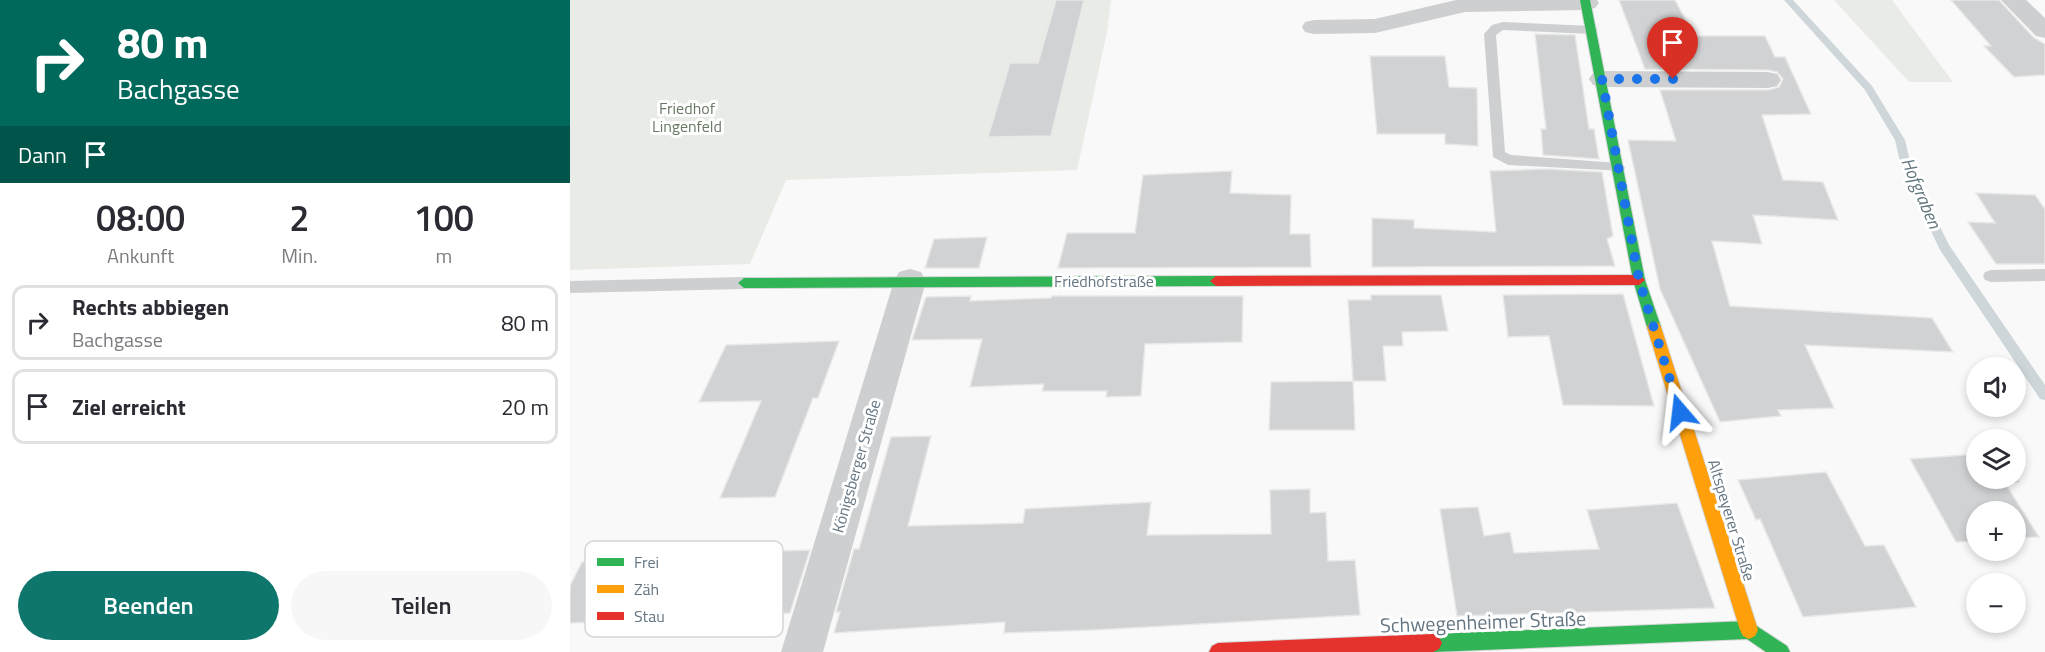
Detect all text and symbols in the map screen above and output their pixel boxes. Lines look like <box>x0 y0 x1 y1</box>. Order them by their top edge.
text: 80 m <box>117 10 209 74</box>
pin <box>1647 17 1698 79</box>
icon: right <box>18 24 96 102</box>
icon: arrive <box>1656 26 1689 59</box>
text: Bachgasse <box>117 68 240 109</box>
park label: Friedhof Lingenfeld <box>652 96 722 138</box>
text: Dann <box>18 138 67 172</box>
icon: arrive <box>79 138 112 171</box>
water label: Hofgraben <box>1894 153 1949 233</box>
text: 08:00 <box>96 190 185 245</box>
text: 2 <box>289 190 309 245</box>
text: 100 <box>414 190 474 245</box>
text: Ankunft <box>107 240 174 271</box>
text: Min. <box>281 240 318 271</box>
text: m <box>435 240 452 271</box>
street label: Friedhofstraße <box>1054 269 1154 293</box>
text: Rechts abbiegen <box>72 290 229 324</box>
icon: right <box>21 306 54 339</box>
text: 80 m <box>501 306 549 340</box>
text: Bachgasse <box>72 324 163 355</box>
map controls <box>1966 357 2026 633</box>
button: sound <box>1966 357 2026 417</box>
position arrow <box>1648 380 1712 444</box>
icon: arrive <box>21 390 54 423</box>
text: Ziel erreicht <box>72 390 186 424</box>
text: 20 m <box>501 390 549 424</box>
street label: Königsberger Straße <box>826 397 886 535</box>
button: layers <box>1966 429 2026 489</box>
street label: Altspeyerer Straße <box>1702 456 1762 584</box>
button: + <box>1966 501 2026 561</box>
legend <box>585 541 783 637</box>
text: Frei <box>634 550 659 574</box>
button: Beenden <box>18 571 279 640</box>
button: Teilen <box>291 571 552 640</box>
button: − <box>1966 573 2026 633</box>
text: Zäh <box>634 577 659 601</box>
street label: Schwegenheimer Straße <box>1379 602 1587 641</box>
text: Stau <box>634 604 665 628</box>

